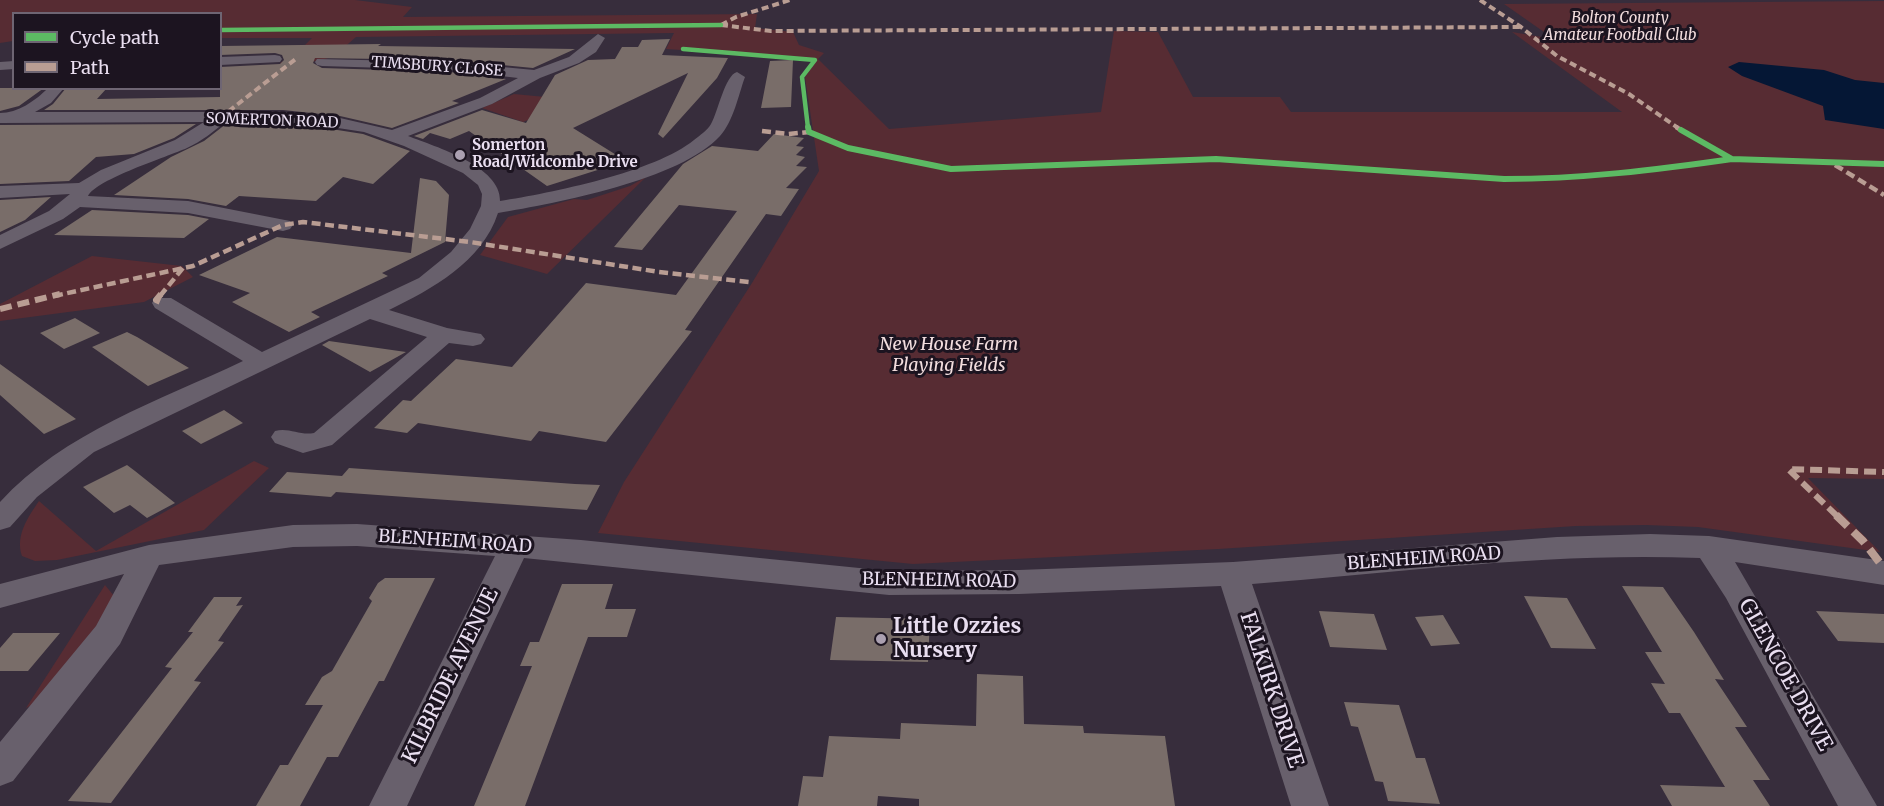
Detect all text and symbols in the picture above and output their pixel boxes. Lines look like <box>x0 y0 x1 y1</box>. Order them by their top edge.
park label: Bolton County Amateur Football Club <box>1544 10 1696 45</box>
legend <box>12 12 222 90</box>
text: Cycle path <box>70 26 159 49</box>
street label: TIMSBURY CLOSE <box>371 53 503 81</box>
text: Path <box>70 56 110 79</box>
street label: SOMERTON ROAD <box>205 110 339 132</box>
place label: Somerton Road/Widcombe Drive <box>472 137 638 172</box>
marker: Somerton Road/Widcombe Drive <box>453 148 467 162</box>
park label: New House Farm Playing Fields <box>880 334 1018 376</box>
street label: BLENHEIM ROAD <box>377 526 533 558</box>
street label: BLENHEIM ROAD <box>1346 543 1502 575</box>
street label: BLENHEIM ROAD <box>862 569 1016 593</box>
street label: KILBRIDE AVENUE <box>398 584 504 768</box>
street label: GLENCOE DRIVE <box>1733 595 1837 755</box>
street label: FALKIRK DRIVE <box>1234 609 1308 771</box>
place label: Little Ozzies Nursery <box>893 614 1021 664</box>
marker: Little Ozzies Nursery <box>874 632 888 646</box>

